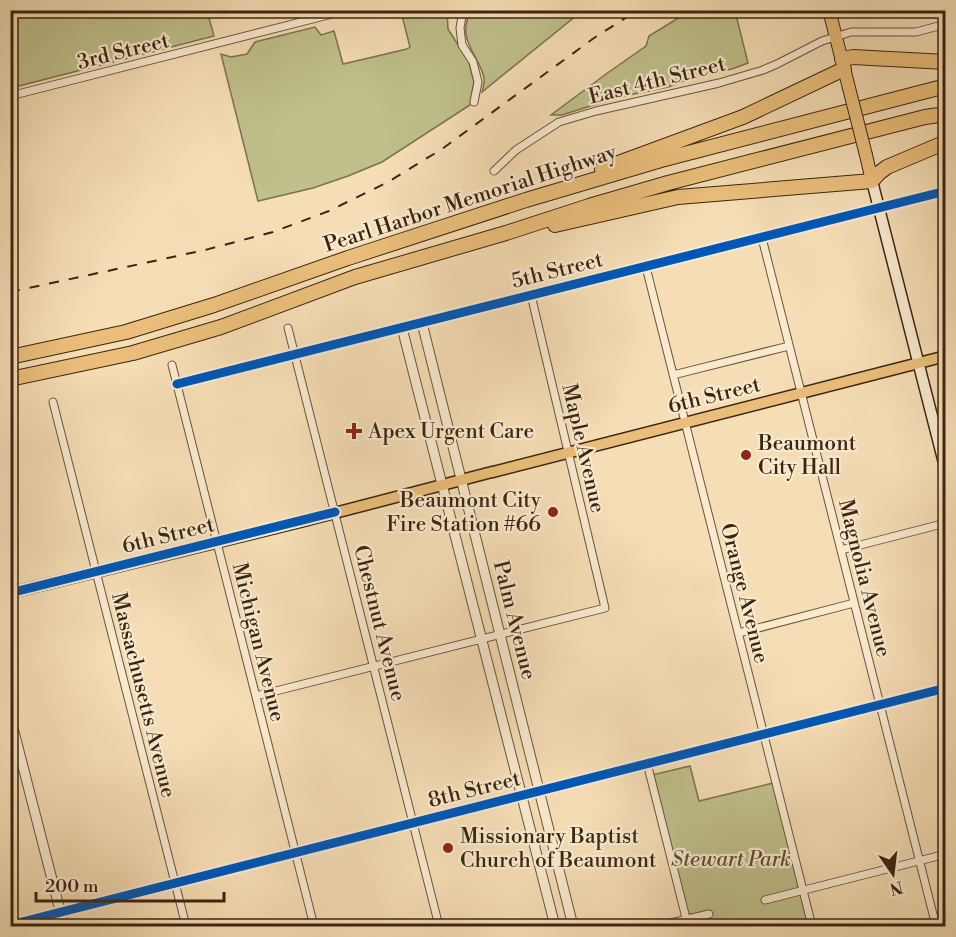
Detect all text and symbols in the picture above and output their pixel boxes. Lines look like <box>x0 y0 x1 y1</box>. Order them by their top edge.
street label: 3rd Street <box>75 28 172 76</box>
street label: East 4th Street <box>586 51 729 111</box>
street label: Pearl Harbor Memorial Highway <box>321 139 621 259</box>
street label: 5th Street <box>509 247 606 295</box>
street label: 6th Street <box>665 372 764 420</box>
street label: Maple Avenue <box>556 381 611 515</box>
place label: Apex Urgent Care <box>367 419 534 445</box>
marker: Apex Urgent Care <box>345 422 363 440</box>
place label: Beaumont City Hall <box>757 431 857 481</box>
marker: Beaumont City Hall <box>739 448 753 462</box>
place label: Beaumont City Fire Station #66 <box>386 488 542 538</box>
street label: Magnolia Avenue <box>832 497 896 660</box>
marker: Beaumont City Fire Station #66 <box>546 505 560 519</box>
street label: 6th Street <box>119 512 218 560</box>
street label: Orange Avenue <box>714 521 774 666</box>
street label: Chestnut Avenue <box>347 543 411 704</box>
street label: Palm Avenue <box>487 558 541 683</box>
street label: Michigan Avenue <box>226 560 290 724</box>
street label: Massachusetts Avenue <box>105 590 181 801</box>
street label: 8th Street <box>425 766 524 814</box>
place label: Missionary Baptist Church of Beaumont <box>460 824 657 874</box>
marker: Missionary Baptist Church of Beaumont <box>441 841 455 855</box>
north arrow <box>863 844 923 904</box>
park label: Stewart Park <box>671 847 791 873</box>
scale bar <box>36 865 224 903</box>
text: 200 m <box>45 875 99 898</box>
text: N <box>887 876 905 899</box>

